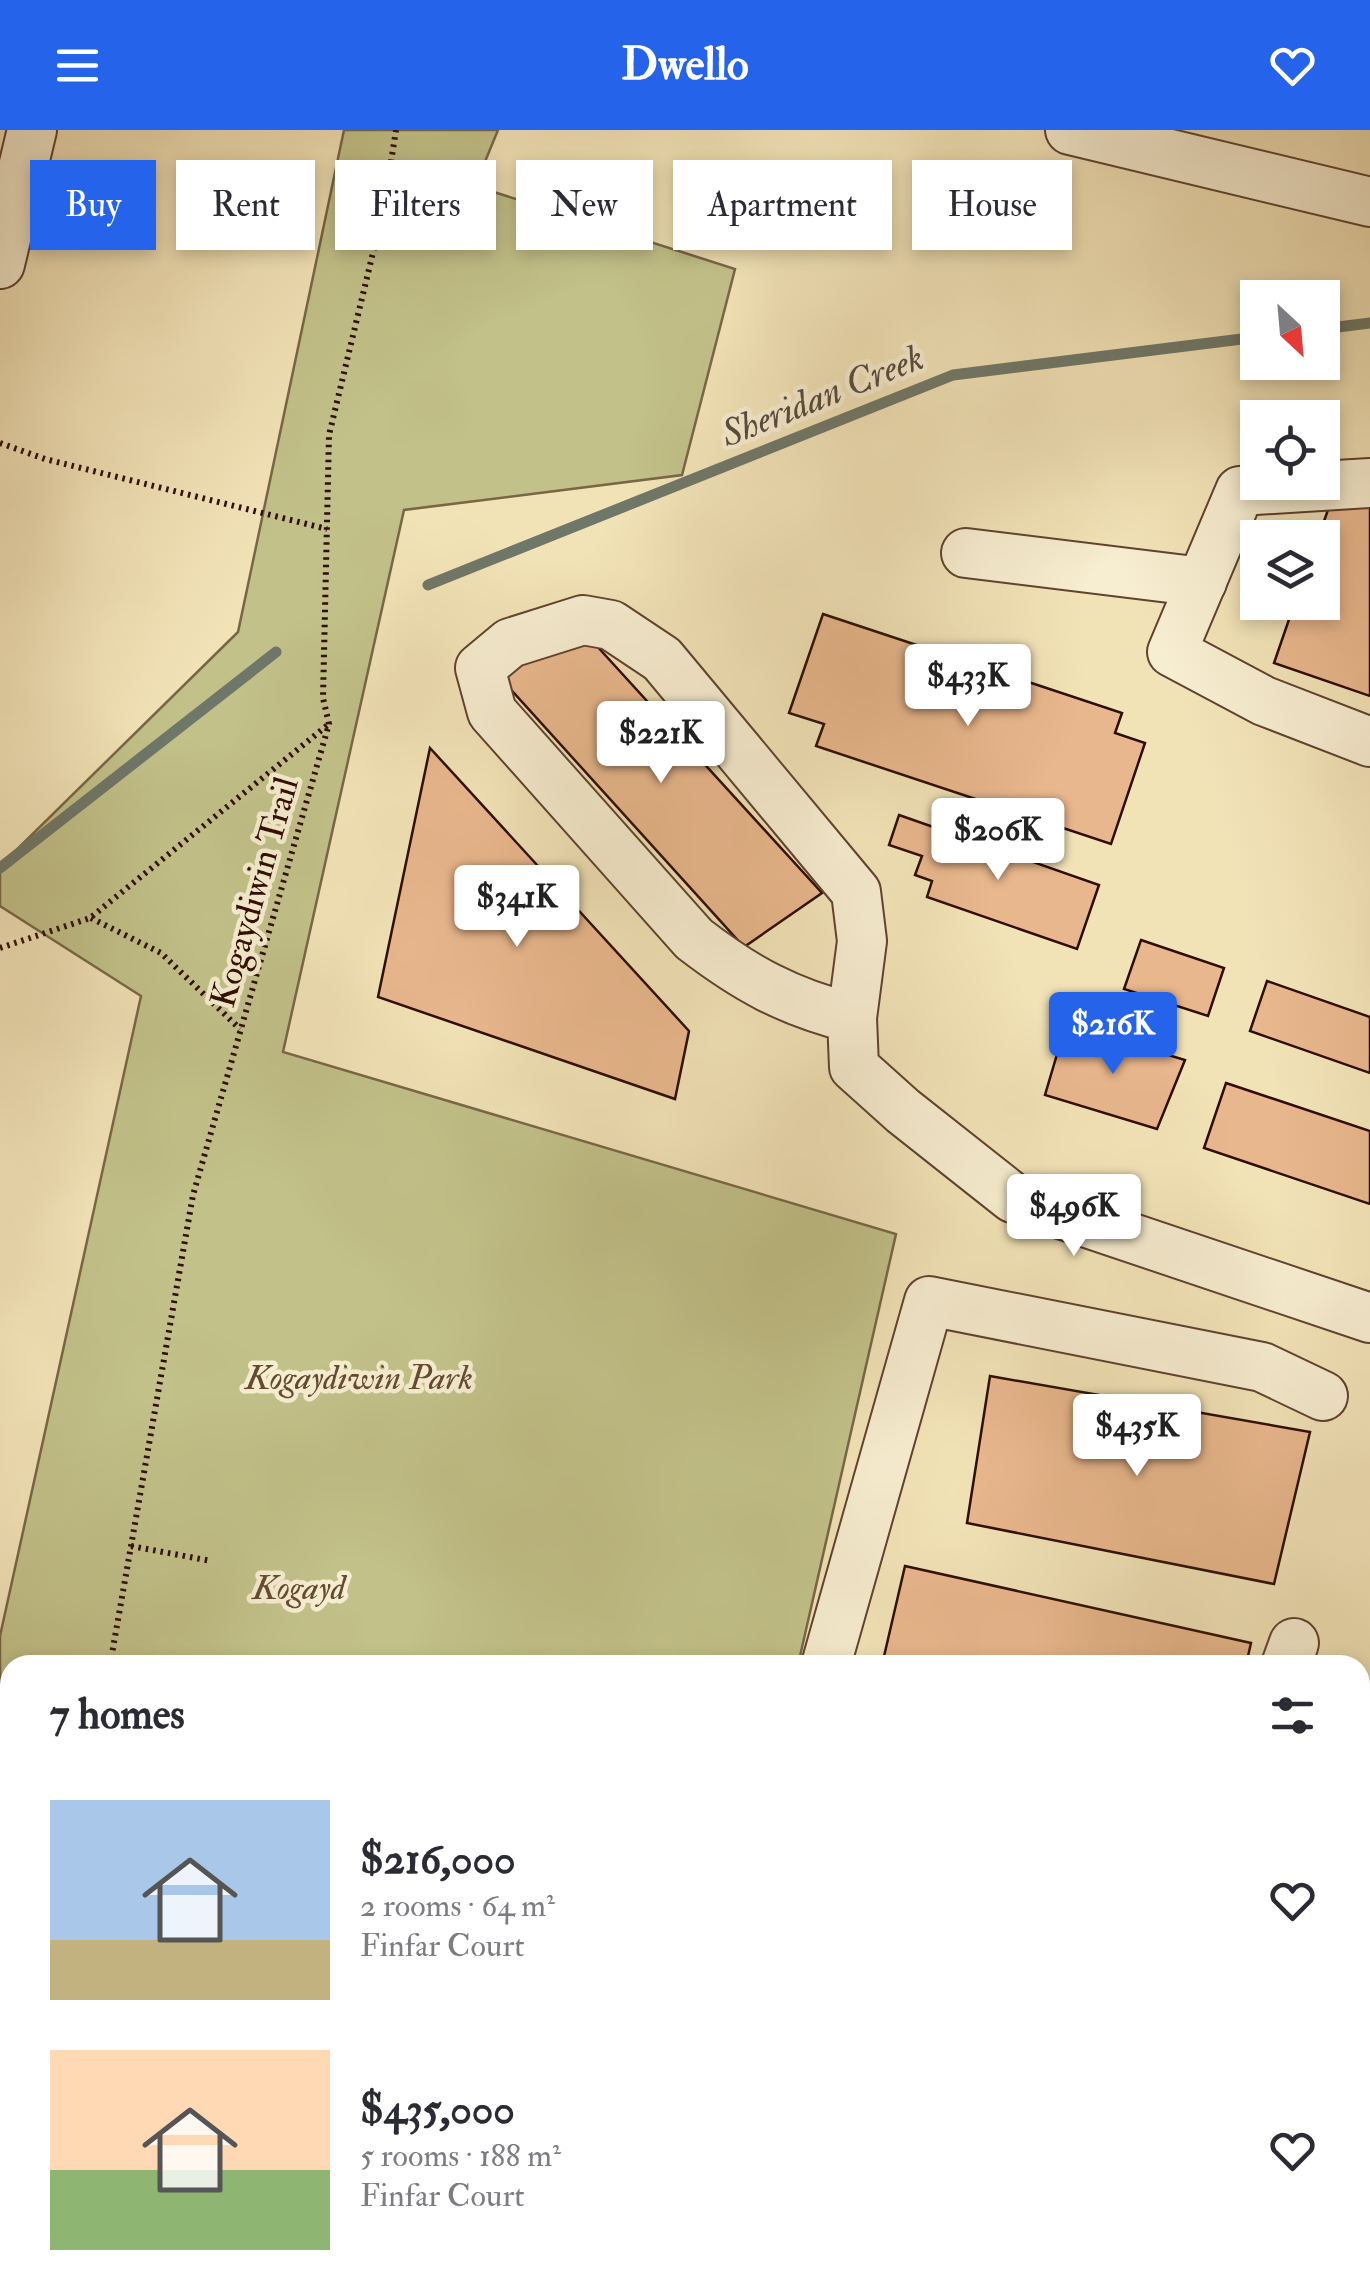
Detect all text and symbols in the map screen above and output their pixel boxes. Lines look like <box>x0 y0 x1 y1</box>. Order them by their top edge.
text: Dwello <box>621 37 749 93</box>
icon: menu <box>50 38 105 93</box>
icon: heart <box>1265 38 1320 93</box>
chip: Buy <box>30 160 156 250</box>
chip: Rent <box>176 160 315 250</box>
chip: Filters <box>335 160 496 250</box>
chip: New <box>516 160 653 250</box>
chip: Apartment <box>673 160 892 250</box>
chip: House <box>912 160 1072 250</box>
north arrow <box>1240 280 1340 380</box>
map controls <box>1240 280 1340 620</box>
water label: Sheridan Creek <box>713 334 931 459</box>
button: locate <box>1240 400 1340 500</box>
button: layers <box>1240 520 1340 620</box>
pin: $433K <box>898 644 1038 729</box>
text: $433K <box>927 656 1009 696</box>
pin: $221K <box>591 701 731 786</box>
text: $221K <box>619 713 703 753</box>
street label: Kogaydiwin Trail <box>201 772 309 1012</box>
pin: $206K <box>928 798 1068 883</box>
text: $206K <box>953 810 1043 850</box>
pin: $341K <box>447 865 587 950</box>
text: $341K <box>476 877 558 917</box>
pin: $216K <box>1043 992 1183 1077</box>
text: $216K <box>1071 1004 1155 1044</box>
pin: $496K <box>1004 1174 1144 1259</box>
text: $496K <box>1029 1186 1119 1226</box>
park label: Kogaydiwin Park <box>243 1356 473 1400</box>
pin: $435K <box>1067 1394 1207 1479</box>
text: $435K <box>1095 1406 1179 1446</box>
park label: Kogayd <box>251 1566 348 1610</box>
icon: filters <box>1265 1688 1320 1743</box>
text: 7 homes <box>50 1689 185 1741</box>
text: $216,000 <box>360 1834 516 1886</box>
icon: home <box>130 1840 250 1960</box>
icon: heart <box>1265 1873 1320 1928</box>
text: 2 rooms · 64 m² <box>360 1886 555 1926</box>
text: Finfar Court <box>360 1926 525 1966</box>
text: $435,000 <box>360 2084 515 2136</box>
icon: home <box>130 2090 250 2210</box>
icon: heart <box>1265 2123 1320 2178</box>
text: 5 rooms · 188 m² <box>360 2136 561 2176</box>
text: Finfar Court <box>360 2176 525 2216</box>

